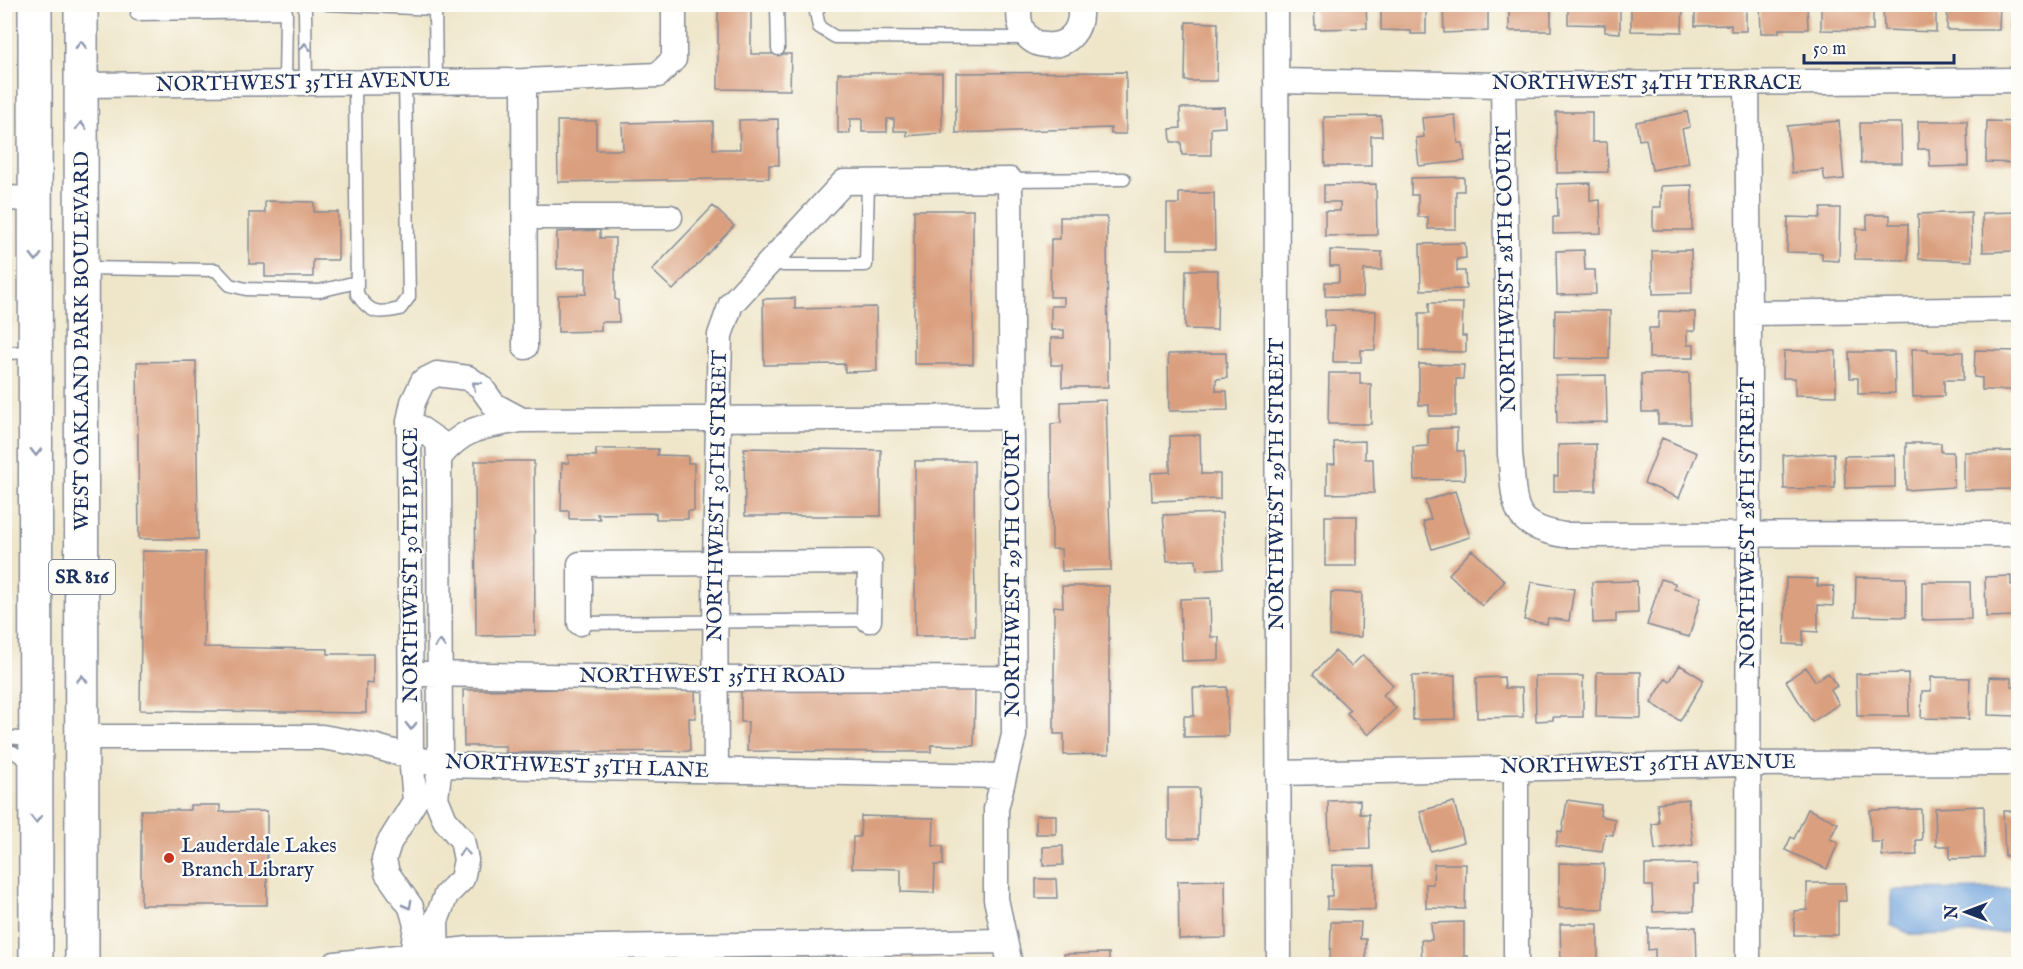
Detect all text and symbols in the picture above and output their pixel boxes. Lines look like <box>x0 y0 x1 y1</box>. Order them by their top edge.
scale bar <box>1804 27 1954 65</box>
text: 50 m <box>1813 38 1846 61</box>
one-way arrow <box>75 40 87 49</box>
one-way arrow <box>299 42 312 51</box>
street label: NORTHWEST 35TH AVENUE <box>155 67 451 99</box>
street label: NORTHWEST 34TH TERRACE <box>1492 70 1802 97</box>
one-way arrow <box>75 121 87 130</box>
street label: NORTHWEST 28TH COURT <box>1491 125 1523 412</box>
street label: WEST OAKLAND PARK BOULEVARD <box>69 151 96 531</box>
one-way arrow <box>30 253 42 262</box>
street label: NORTHWEST 29TH STREET <box>1264 337 1291 630</box>
street label: NORTHWEST 30TH STREET <box>702 349 734 642</box>
street label: NORTHWEST 28TH STREET <box>1735 377 1762 669</box>
one-way arrow <box>472 381 483 392</box>
street label: NORTHWEST 30TH PLACE <box>398 427 425 703</box>
street label: NORTHWEST 29TH COURT <box>1000 430 1027 717</box>
one-way arrow <box>30 448 42 457</box>
road number: SR 816 <box>49 560 115 594</box>
one-way arrow <box>434 640 446 649</box>
street label: NORTHWEST 35TH ROAD <box>579 663 845 690</box>
one-way arrow <box>76 674 88 683</box>
one-way arrow <box>405 721 417 730</box>
street label: NORTHWEST 35TH LANE <box>444 749 710 785</box>
street label: NORTHWEST 36TH AVENUE <box>1500 749 1796 781</box>
one-way arrow <box>30 815 42 824</box>
place label: Lauderdale Lakes Branch Library <box>181 833 337 884</box>
one-way arrow <box>458 847 471 856</box>
marker: Lauderdale Lakes Branch Library <box>162 851 176 865</box>
north arrow <box>1936 882 1996 942</box>
one-way arrow <box>401 899 413 910</box>
text: N <box>1943 905 1963 920</box>

